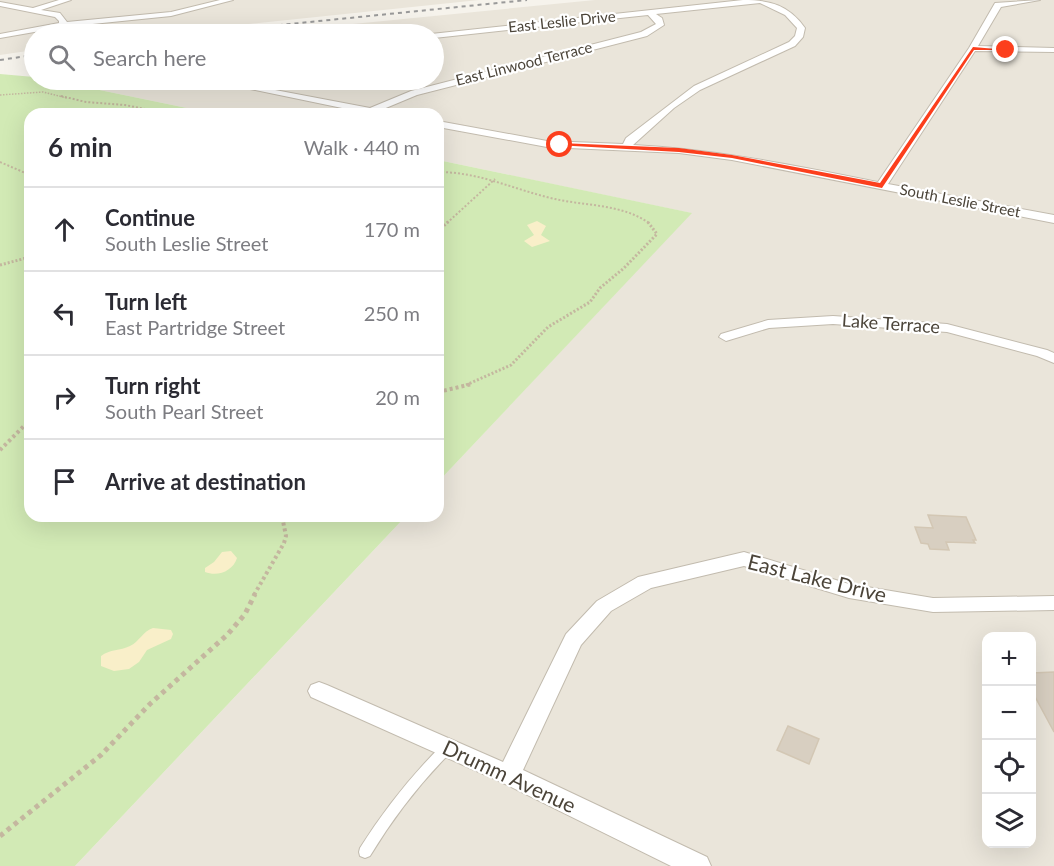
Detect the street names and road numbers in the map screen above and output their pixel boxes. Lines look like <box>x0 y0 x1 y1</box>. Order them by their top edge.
street label: East Leslie Drive <box>507 6 617 36</box>
street label: East Linwood Terrace <box>454 37 594 89</box>
street label: South Leslie Street <box>898 179 1023 221</box>
street label: Lake Terrace <box>841 309 941 337</box>
street label: East Lake Drive <box>745 548 889 607</box>
street label: Drumm Avenue <box>439 734 580 817</box>

